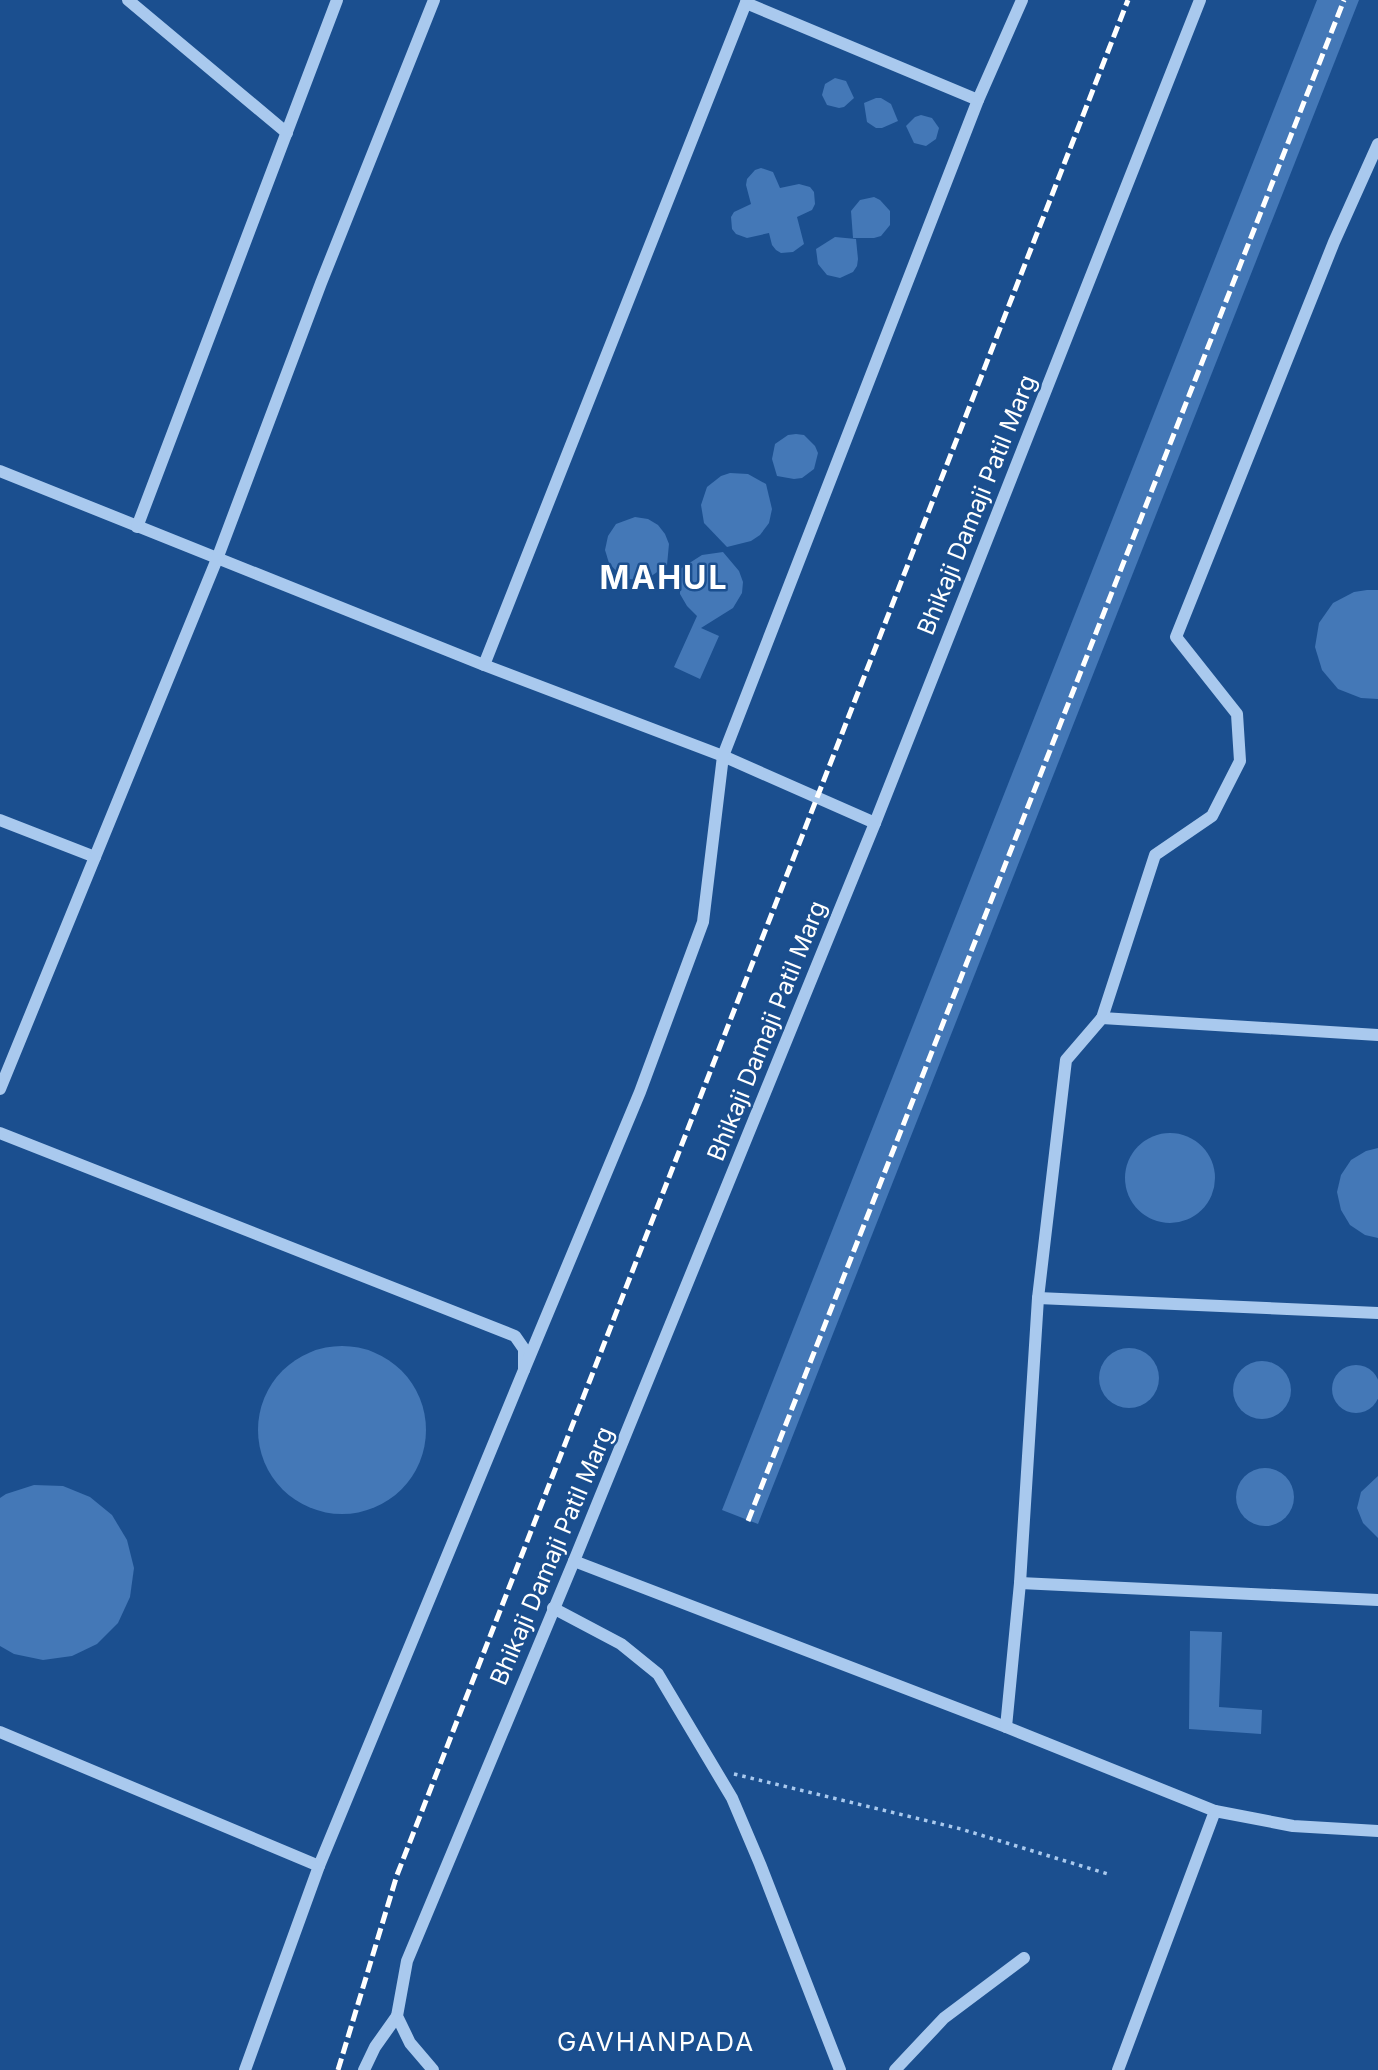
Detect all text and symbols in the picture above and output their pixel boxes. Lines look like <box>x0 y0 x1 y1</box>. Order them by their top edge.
street label: Bhikaji Damaji Patil Marg <box>911 371 1042 639</box>
district label: MAHUL <box>599 558 729 597</box>
street label: Bhikaji Damaji Patil Marg <box>701 897 832 1165</box>
street label: Bhikaji Damaji Patil Marg <box>484 1422 619 1689</box>
district label: GAVHANPADA <box>557 2026 755 2057</box>

